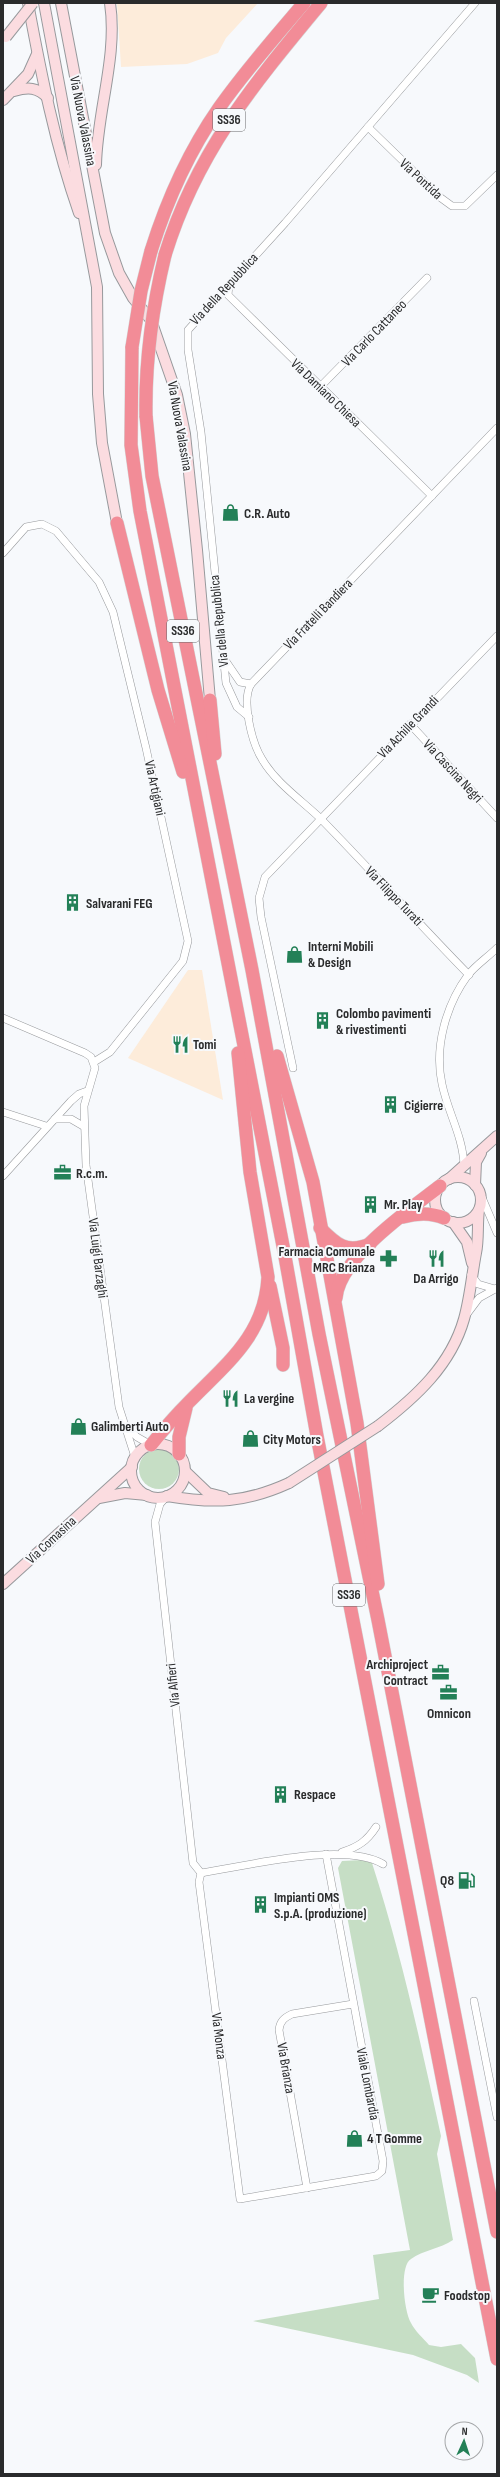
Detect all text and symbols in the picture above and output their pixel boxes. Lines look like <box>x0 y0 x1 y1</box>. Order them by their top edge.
street label: Via Nuova Valassina <box>66 75 100 167</box>
road number: SS36 <box>213 109 245 131</box>
street label: Via Pontida <box>396 155 446 203</box>
street label: Via della Repubblica <box>186 249 262 329</box>
street label: Via Carlo Cattaneo <box>338 296 410 370</box>
street label: Via Damiano Chiesa <box>287 355 365 431</box>
street label: Via Nuova Valassina <box>164 380 196 472</box>
shop icon: C.R. Auto <box>221 503 241 523</box>
place label: C.R. Auto <box>244 505 290 522</box>
street label: Via della Repubblica <box>206 574 232 668</box>
street label: Via Fratelli Bandiera <box>280 575 356 653</box>
road number: SS36 <box>167 620 199 642</box>
street label: Via Achille Grandi <box>374 692 442 762</box>
street label: Via Cascina Negri <box>419 736 487 806</box>
street label: Via Artigiani <box>141 759 169 817</box>
street label: Via Filippo Turati <box>361 863 427 929</box>
building icon: Salvarani FEG <box>63 893 83 913</box>
place label: Salvarani FEG <box>86 895 153 912</box>
place label: Interni Mobili & Design <box>308 938 373 971</box>
shop icon: Interni Mobili & Design <box>285 944 305 964</box>
place label: Colombo pavimenti & rivestimenti <box>336 1005 431 1038</box>
building icon: Colombo pavimenti & rivestimenti <box>313 1011 333 1031</box>
restaurant icon: Tomi <box>170 1034 190 1054</box>
place label: Tomi <box>193 1036 217 1053</box>
building icon: Cigierre <box>381 1095 401 1115</box>
place label: Cigierre <box>404 1097 443 1114</box>
office icon: R.c.m. <box>53 1163 73 1183</box>
place label: R.c.m. <box>76 1165 108 1182</box>
building icon: Mr. Play <box>361 1194 381 1214</box>
place label: Mr. Play <box>384 1196 423 1213</box>
street label: Via Luigi Barzaghi <box>85 1217 111 1299</box>
place label: Farmacia Comunale MRC Brianza <box>279 1243 375 1276</box>
restaurant icon: Da Arrigo <box>426 1248 446 1268</box>
pharmacy icon: Farmacia Comunale MRC Brianza <box>378 1249 398 1269</box>
place label: Da Arrigo <box>413 1270 459 1287</box>
restaurant icon: La vergine <box>221 1388 241 1408</box>
place label: La vergine <box>244 1390 294 1407</box>
shop icon: Galimberti Auto <box>68 1416 88 1436</box>
place label: Galimberti Auto <box>91 1418 169 1435</box>
shop icon: City Motors <box>240 1429 260 1449</box>
place label: City Motors <box>263 1431 321 1448</box>
street label: Via Comasina <box>22 1513 80 1567</box>
road number: SS36 <box>333 1584 365 1606</box>
place label: Archiproject Contract <box>365 1656 428 1689</box>
street label: Via Alfieri <box>162 1662 184 1708</box>
office icon: Archiproject Contract <box>431 1662 451 1682</box>
office icon: Omnicon <box>439 1683 459 1703</box>
place label: Omnicon <box>427 1705 471 1722</box>
building icon: Respace <box>271 1784 291 1804</box>
place label: Respace <box>294 1786 336 1803</box>
fuel station icon: Q8 <box>457 1870 477 1890</box>
place label: Q8 <box>440 1872 454 1889</box>
place label: Impianti OMS S.p.A. (produzione) <box>274 1889 367 1922</box>
building icon: Impianti OMS S.p.A. (produzione) <box>251 1895 271 1915</box>
street label: Via Monza <box>208 2012 230 2060</box>
street label: Via Brianza <box>273 2041 299 2095</box>
street label: Viale Lombardia <box>353 2046 383 2122</box>
shop icon: 4 T Gomme <box>344 2128 364 2148</box>
place label: 4 T Gomme <box>367 2130 422 2147</box>
cafe icon: Foodstop <box>421 2285 441 2305</box>
place label: Foodstop <box>444 2287 490 2304</box>
north arrow <box>444 2421 484 2461</box>
text: N <box>461 2425 468 2438</box>

